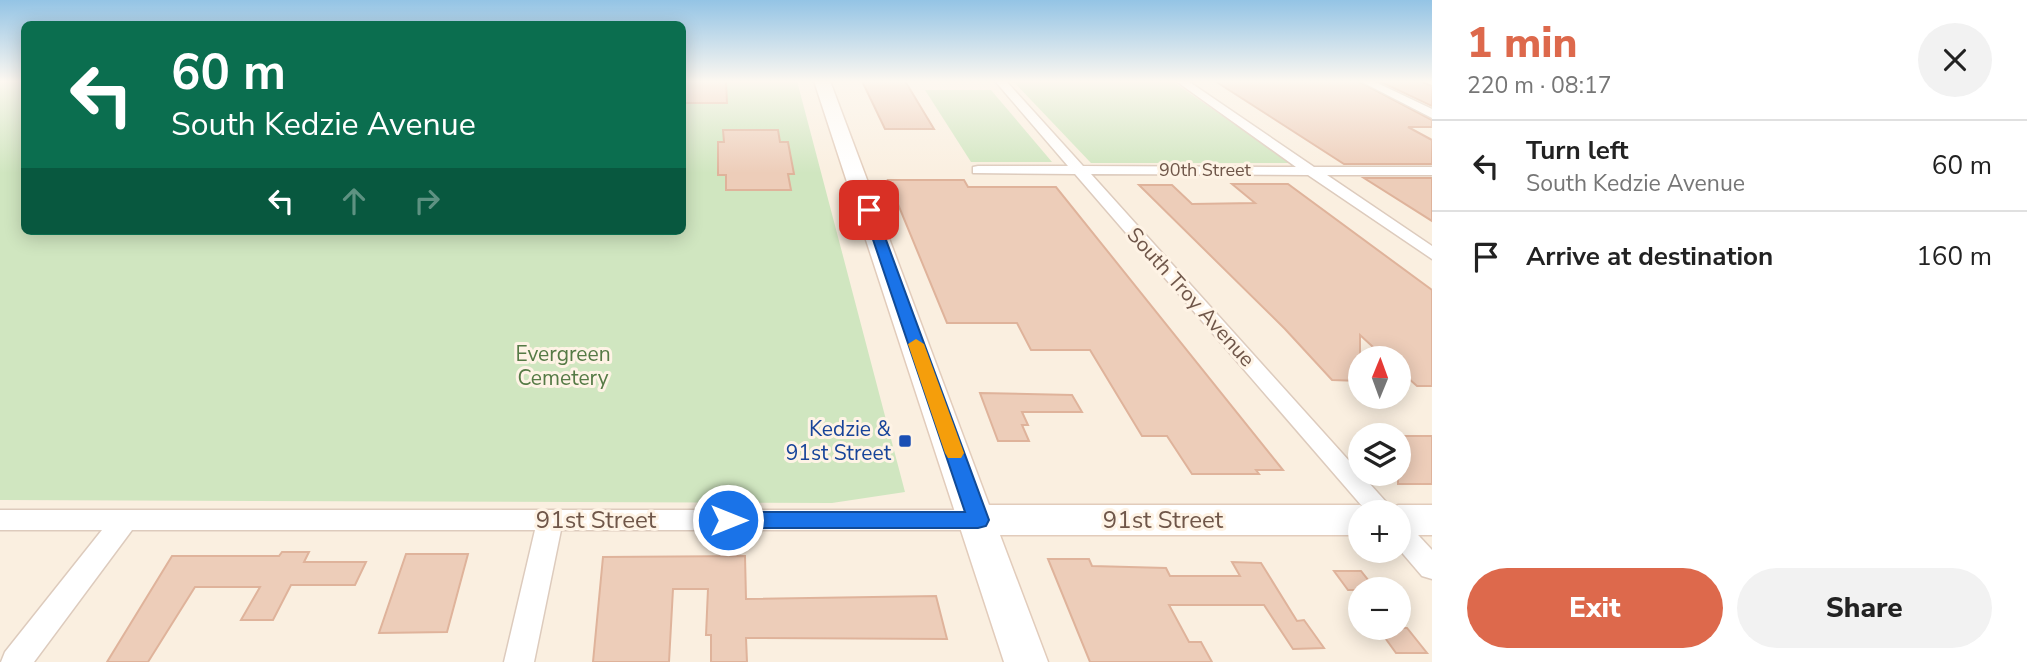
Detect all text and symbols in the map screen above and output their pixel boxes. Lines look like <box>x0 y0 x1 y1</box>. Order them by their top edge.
text: 1 min <box>1467 15 1577 72</box>
button: close <box>1918 23 1992 97</box>
text: 60 m <box>171 39 286 106</box>
icon: left <box>56 49 147 140</box>
text: 220 m · 08:17 <box>1467 70 1612 101</box>
text: South Kedzie Avenue <box>171 103 476 146</box>
text: Turn left <box>1526 133 1629 168</box>
icon: left <box>1467 147 1505 185</box>
text: 60 m <box>1932 148 1992 183</box>
street label: 90th Street <box>1159 158 1252 182</box>
text: South Kedzie Avenue <box>1526 168 1745 199</box>
pin <box>839 180 899 240</box>
icon: left <box>262 182 300 220</box>
icon: ahead <box>335 182 373 220</box>
icon: right <box>408 182 446 220</box>
icon: arrive <box>850 191 888 229</box>
street label: South Troy Avenue <box>1121 221 1261 373</box>
icon: arrive <box>1467 238 1505 276</box>
text: Arrive at destination <box>1526 239 1773 274</box>
text: 160 m <box>1916 239 1992 274</box>
park label: Evergreen Cemetery <box>515 340 611 392</box>
north arrow <box>1348 346 1410 410</box>
map controls <box>1348 346 1411 640</box>
place label: Kedzie & 91st Street <box>786 415 892 467</box>
button: layers <box>1348 423 1411 486</box>
marker: Kedzie & 91st Street <box>897 433 913 449</box>
position arrow <box>691 483 765 557</box>
button: + <box>1348 500 1411 563</box>
street label: 91st Street <box>536 504 657 536</box>
street label: 91st Street <box>1103 504 1224 536</box>
button: Exit <box>1467 568 1723 648</box>
button: Share <box>1737 568 1992 648</box>
button: − <box>1348 577 1411 640</box>

